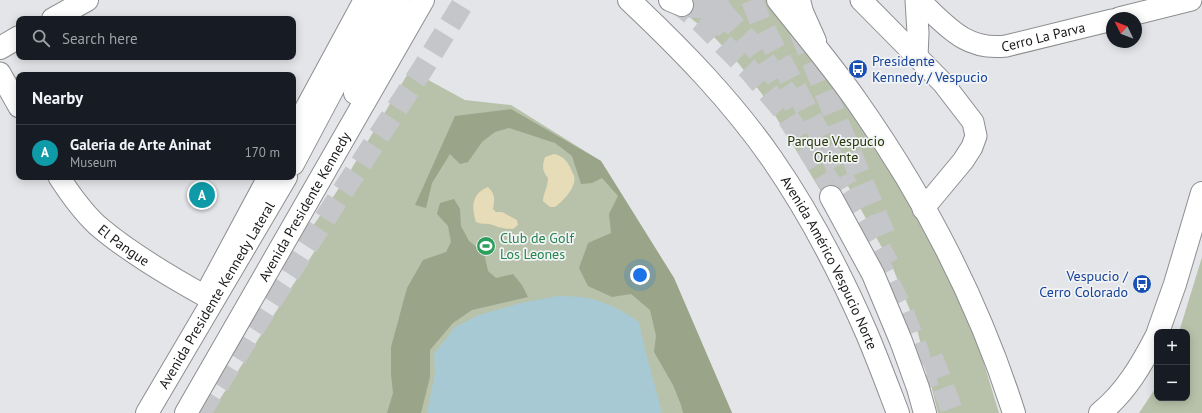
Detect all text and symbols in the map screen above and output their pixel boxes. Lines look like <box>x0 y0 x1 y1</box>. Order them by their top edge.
north arrow <box>1106 12 1142 48</box>
search box <box>16 16 296 60</box>
street label: Cerro La Parva <box>1000 18 1087 55</box>
icon: search <box>30 27 52 49</box>
text: Search here <box>62 29 138 48</box>
place label: Presidente Kennedy / Vespucio <box>872 52 988 86</box>
bus stop icon: Presidente Kennedy / Vespucio <box>847 58 869 80</box>
text: Nearby <box>32 87 83 109</box>
street label: Avenida Presidente Kennedy <box>254 128 355 285</box>
park label: Parque Vespucio Oriente <box>787 132 885 166</box>
text: Galeria de Arte Aninat <box>70 135 211 154</box>
text: A <box>41 144 49 161</box>
text: 170 m <box>245 144 280 161</box>
text: Museum <box>70 154 117 171</box>
street label: Avenida Américo Vespucio Norte <box>777 173 881 352</box>
pin: A <box>189 180 215 210</box>
street label: Avenida Presidente Kennedy Lateral <box>154 198 279 392</box>
street label: El Pangue <box>94 221 153 270</box>
place label: Club de Golf Los Leones <box>500 229 574 263</box>
sports icon: Club de Golf Los Leones <box>475 235 497 257</box>
your location <box>630 265 650 285</box>
place label: Vespucio / Cerro Colorado <box>1039 267 1129 301</box>
bus stop icon: Vespucio / Cerro Colorado <box>1131 273 1153 295</box>
map controls <box>1154 329 1190 401</box>
button: + <box>1154 329 1190 365</box>
button: − <box>1154 365 1190 401</box>

